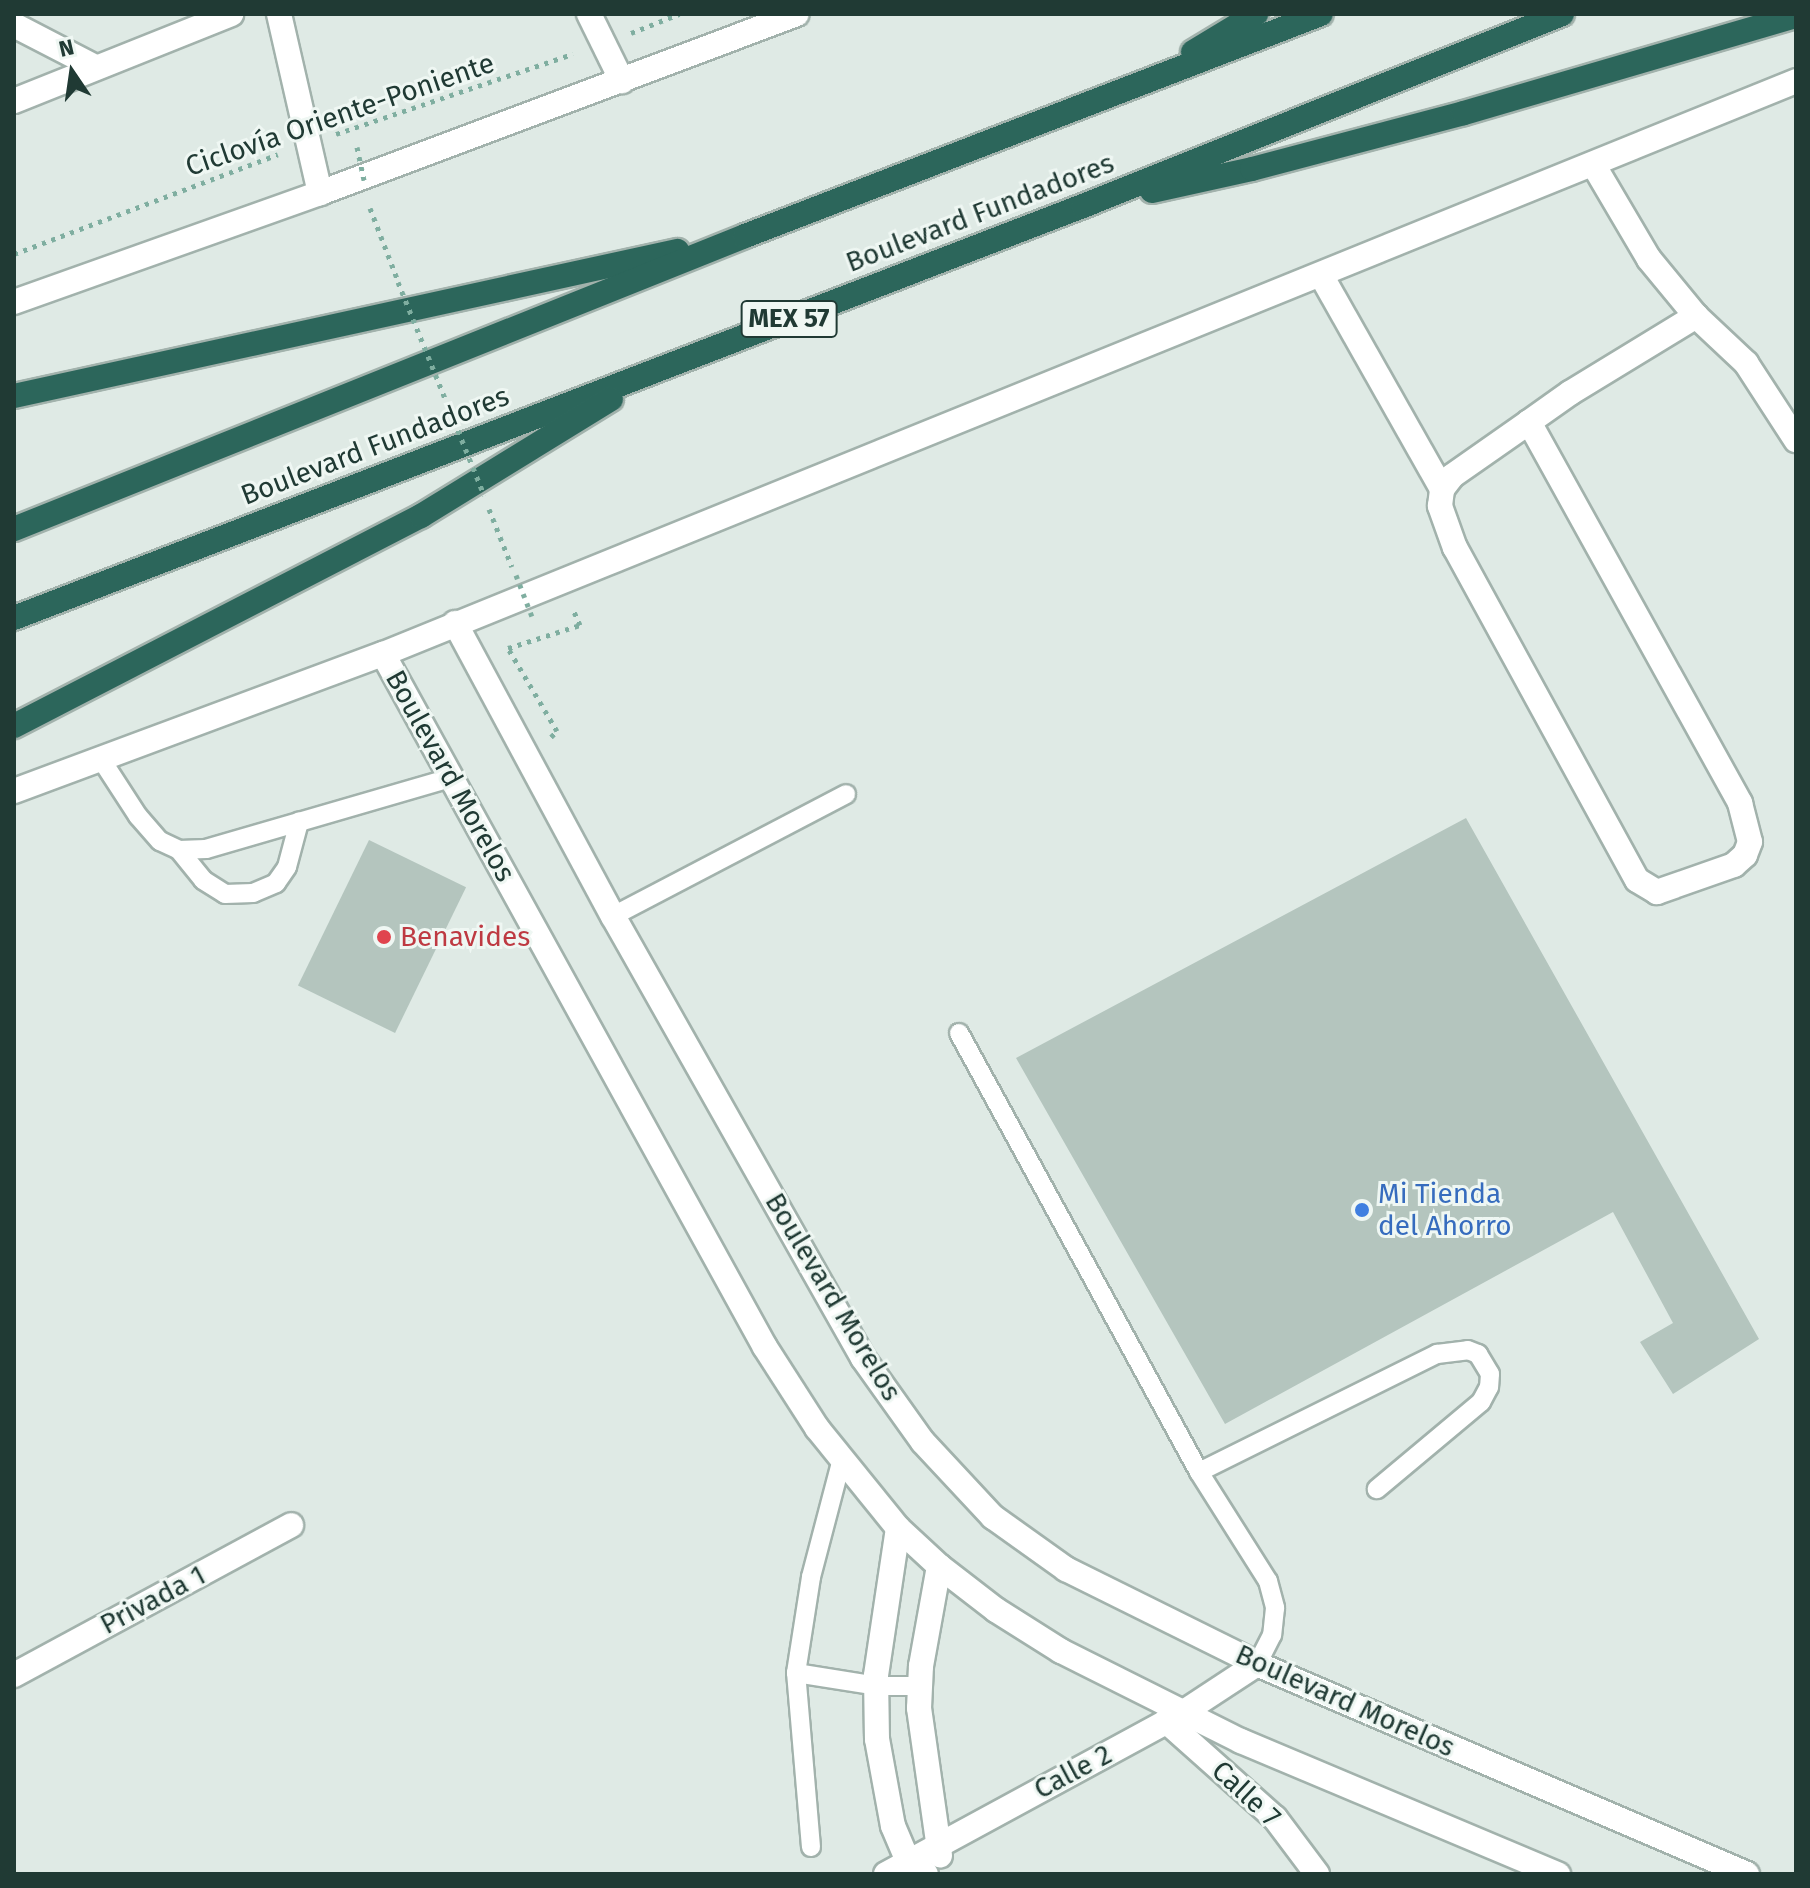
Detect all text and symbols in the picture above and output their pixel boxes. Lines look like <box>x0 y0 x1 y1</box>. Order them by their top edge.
north arrow <box>32 32 112 112</box>
text: N <box>56 33 77 63</box>
street label: Ciclovía Oriente-Poniente <box>181 46 499 184</box>
street label: Boulevard Fundadores <box>841 146 1119 280</box>
road number: MEX 57 <box>739 297 839 341</box>
street label: Boulevard Fundadores <box>236 379 514 513</box>
street label: Boulevard Morelos <box>378 664 522 888</box>
place label: Benavides <box>400 920 530 954</box>
marker: Benavides <box>375 928 393 946</box>
place label: Mi Tienda del Ahorro <box>1378 1177 1512 1243</box>
street label: Boulevard Morelos <box>758 1187 908 1407</box>
marker: Mi Tienda del Ahorro <box>1353 1201 1371 1219</box>
street label: Privada 1 <box>95 1558 211 1642</box>
street label: Boulevard Morelos <box>1230 1638 1460 1764</box>
street label: Calle 2 <box>1028 1738 1118 1806</box>
street label: Calle 7 <box>1205 1754 1287 1834</box>

